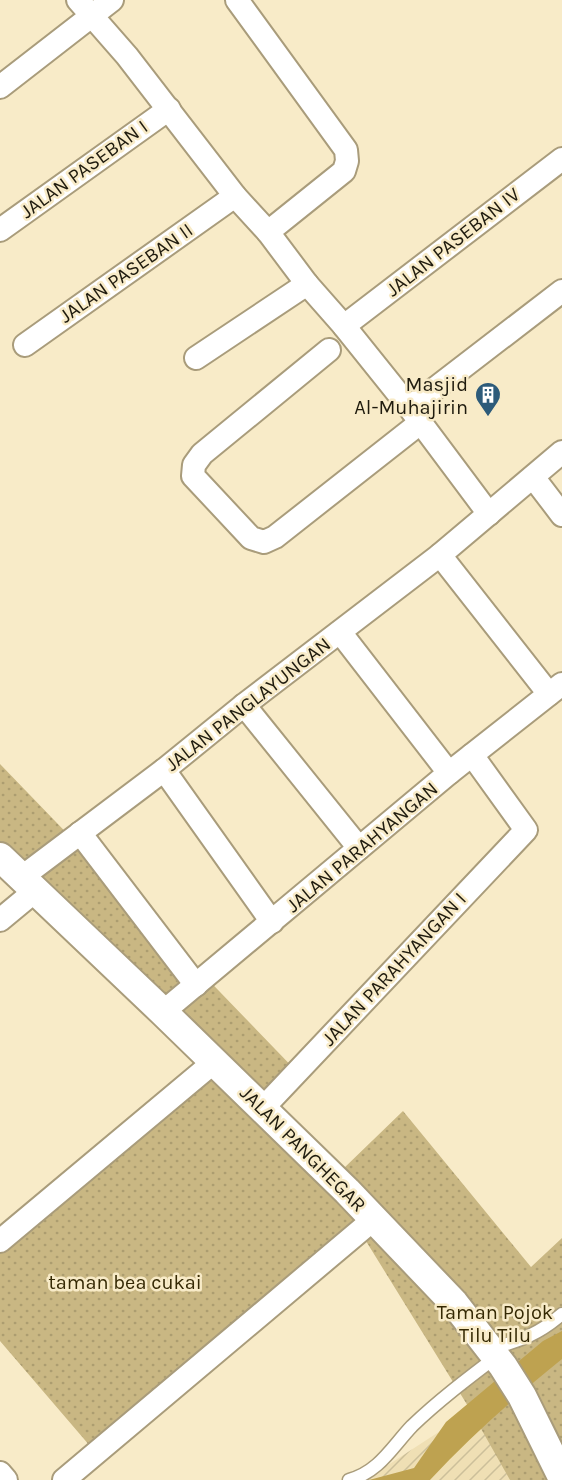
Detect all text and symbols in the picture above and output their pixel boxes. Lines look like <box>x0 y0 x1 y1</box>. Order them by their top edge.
street label: JALAN PASEBAN I <box>16 115 152 223</box>
street label: JALAN PASEBAN IV <box>382 183 524 301</box>
street label: JALAN PASEBAN II <box>55 218 197 328</box>
place label: Masjid Al-Muhajirin <box>354 373 468 419</box>
building icon: Masjid Al-Muhajirin <box>473 380 503 418</box>
street label: JALAN PANGLAYUNGAN <box>161 632 335 776</box>
street label: JALAN PARAHYANGAN <box>282 777 442 917</box>
street label: JALAN PARAHYANGAN I <box>317 888 471 1050</box>
street label: JALAN PANGHEGAR <box>235 1081 371 1217</box>
park label: taman bea cukai <box>48 1271 202 1294</box>
park label: Taman Pojok Tilu Tilu <box>437 1301 553 1347</box>

